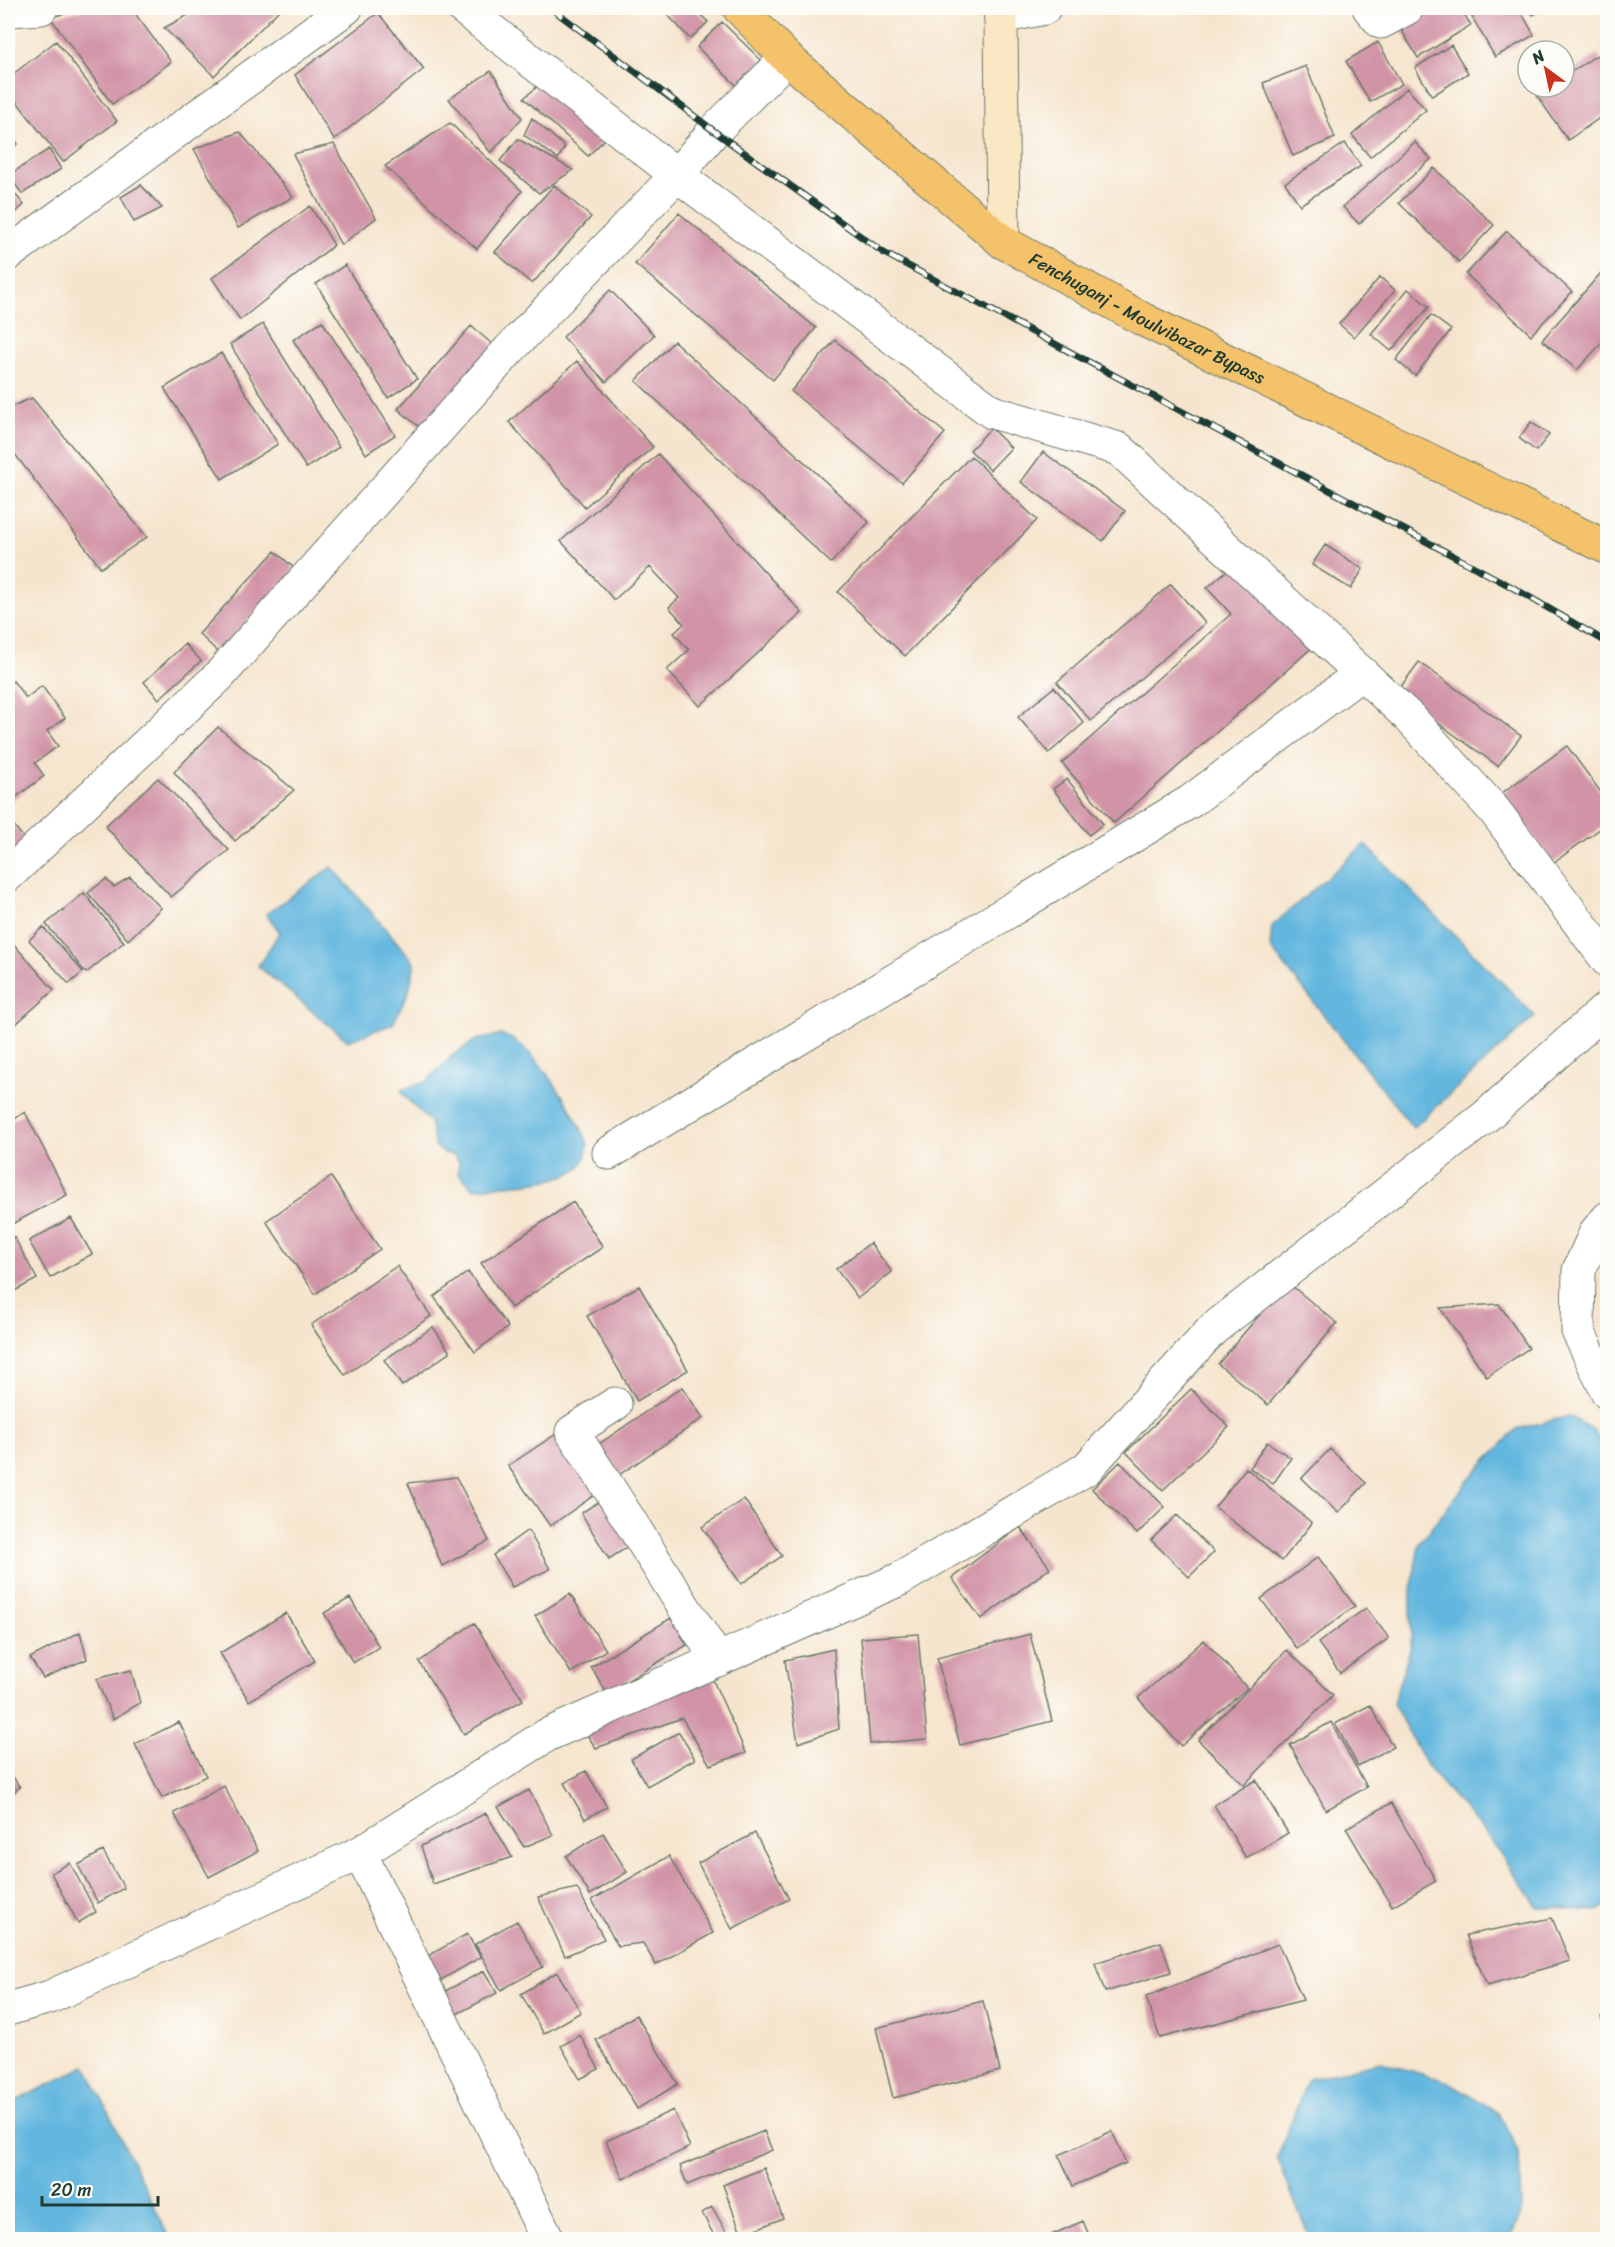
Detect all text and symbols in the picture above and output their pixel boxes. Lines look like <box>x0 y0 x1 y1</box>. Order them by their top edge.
north arrow <box>1516 39 1576 99</box>
text: N <box>1525 41 1551 73</box>
street label: Fenchuganj - Moulvibazar Bypass <box>1023 243 1271 393</box>
scale bar <box>42 2169 158 2207</box>
text: 20 m <box>51 2174 91 2206</box>

